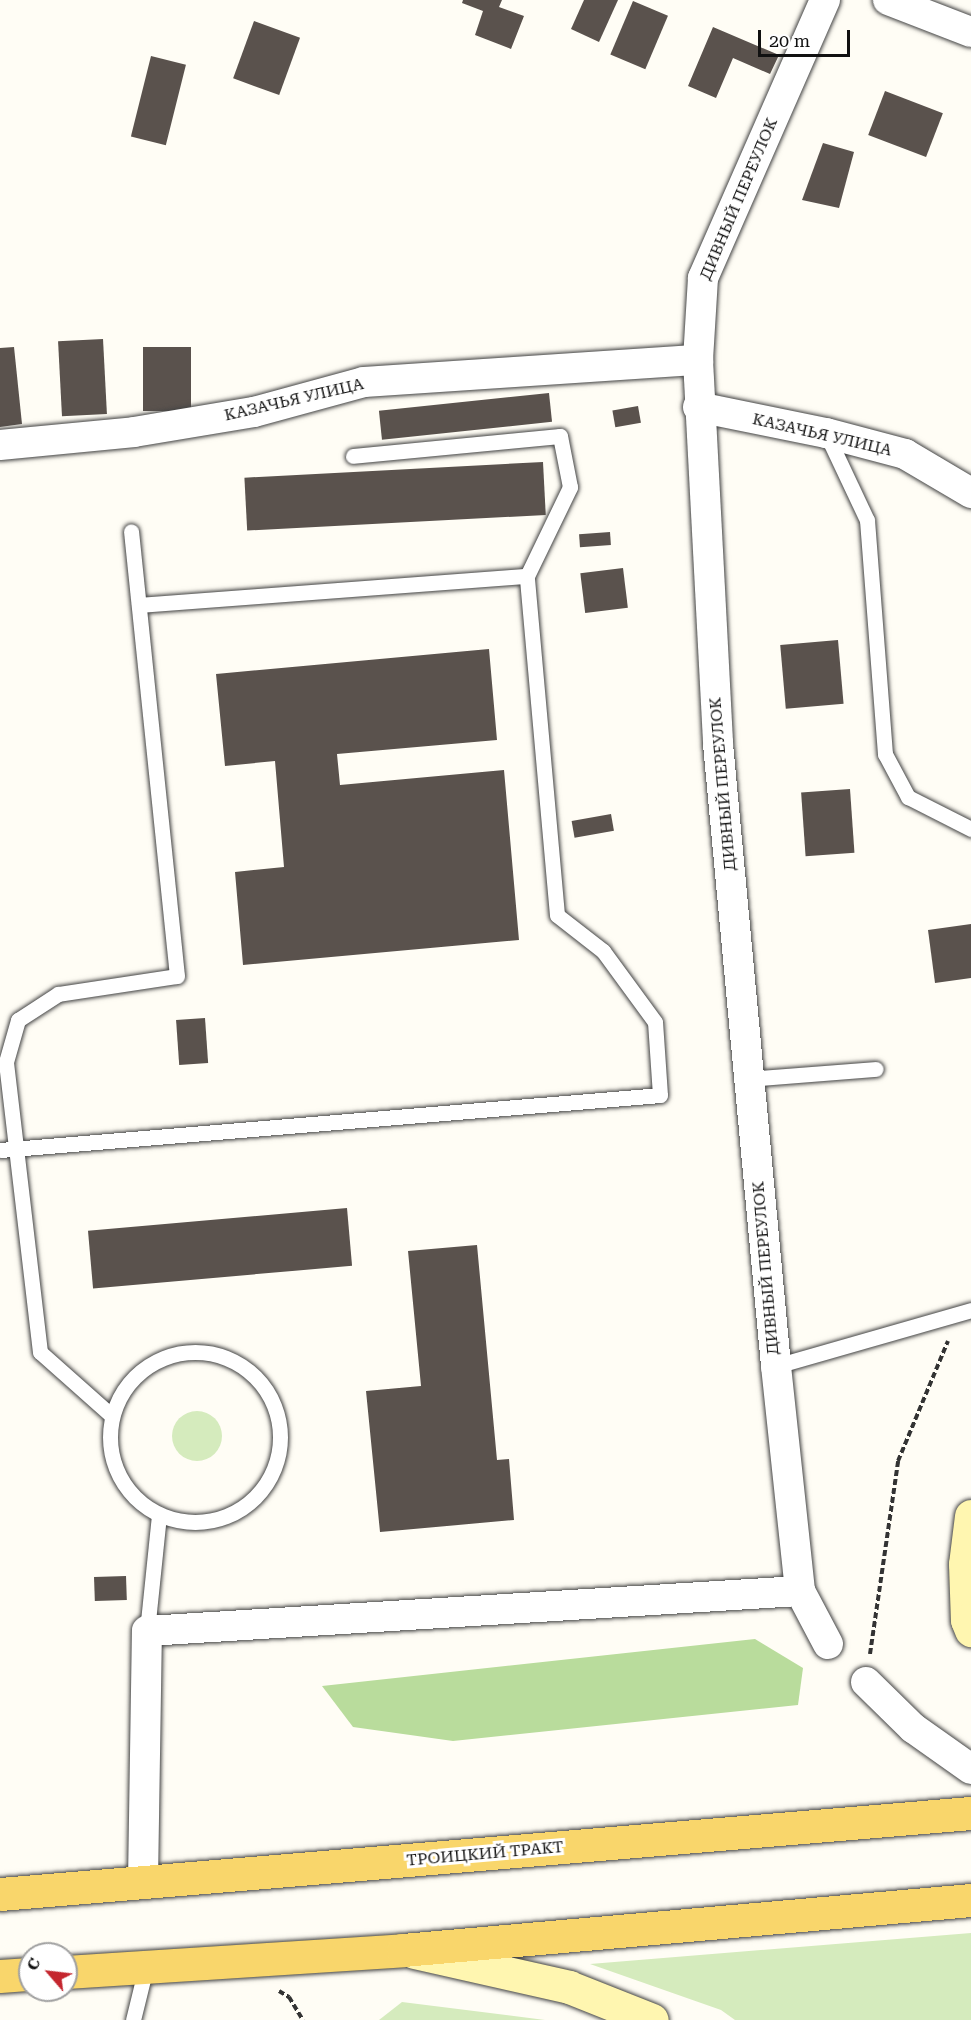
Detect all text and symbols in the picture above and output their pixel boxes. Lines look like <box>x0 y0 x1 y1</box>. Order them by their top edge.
scale bar <box>761 18 852 56</box>
text: 20 m <box>769 30 810 51</box>
street label: ДИВНЫЙ ПЕРЕУЛОК <box>696 115 782 283</box>
street label: КАЗАЧЬЯ УЛИЦА <box>223 375 365 425</box>
street label: КАЗАЧЬЯ УЛИЦА <box>751 410 893 460</box>
street label: ДИВНЫЙ ПЕРЕУЛОК <box>706 696 740 872</box>
street label: ДИВНЫЙ ПЕРЕУЛОК <box>749 1180 783 1356</box>
street label: ТРОИЦКИЙ ТРАКТ <box>406 1838 564 1870</box>
north arrow <box>18 1942 78 2002</box>
text: С <box>22 1955 44 1974</box>

